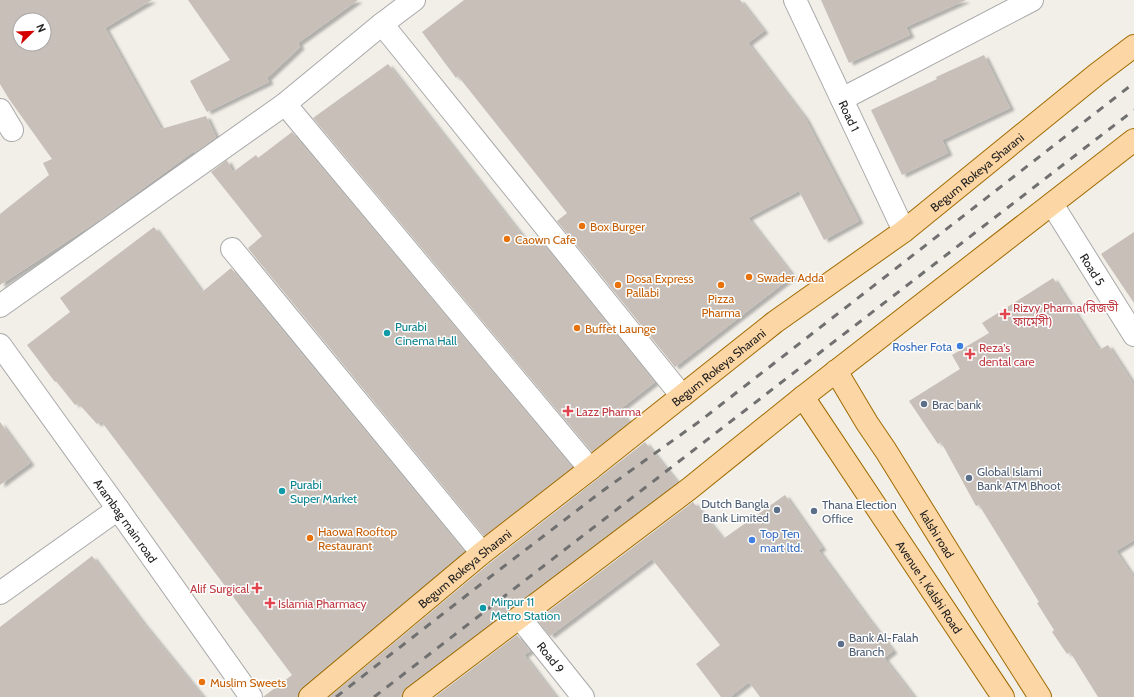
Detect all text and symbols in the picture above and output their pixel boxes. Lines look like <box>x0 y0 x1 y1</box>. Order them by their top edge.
north arrow <box>12 12 52 52</box>
text: N <box>33 22 49 34</box>
street label: Road 1 <box>836 98 863 134</box>
street label: Begum Rokeya Sharani <box>927 129 1026 214</box>
place label: Box Burger <box>590 219 645 234</box>
marker: Box Burger <box>577 221 587 231</box>
place label: Caown Cafe <box>515 232 576 247</box>
marker: Caown Cafe <box>502 234 512 244</box>
street label: Road 5 <box>1077 250 1109 288</box>
place label: Swader Adda <box>757 270 824 285</box>
place label: Dosa Express Pallabi <box>626 271 693 300</box>
marker: Swader Adda <box>744 272 754 282</box>
marker: Dosa Express Pallabi <box>613 280 623 290</box>
marker: Pizza Pharma <box>716 280 726 290</box>
place label: Pizza Pharma <box>701 291 741 320</box>
place label: Rizvy Pharma(রিজভী ফার্মেসী) <box>1012 300 1119 329</box>
marker: Rizvy Pharma(রিজভী ফার্মেসী) <box>1000 309 1010 319</box>
place label: Purabi Cinema Hall <box>395 319 457 348</box>
place label: Buffet Launge <box>585 321 656 336</box>
marker: Buffet Launge <box>572 323 582 333</box>
street label: Begum Rokeya Sharani <box>668 325 768 409</box>
marker: Purabi Cinema Hall <box>382 328 392 338</box>
place label: Rosher Fota <box>892 339 952 354</box>
place label: Reza's dental care <box>979 340 1035 369</box>
marker: Rosher Fota <box>955 341 965 351</box>
marker: Reza's dental care <box>964 348 976 360</box>
place label: Brac bank <box>932 397 982 412</box>
marker: Brac bank <box>919 399 929 409</box>
place label: Lazz Pharma <box>576 404 641 419</box>
marker: Lazz Pharma <box>563 406 573 416</box>
place label: Global Islami Bank ATM Bhoot <box>977 464 1061 493</box>
marker: Global Islami Bank ATM Bhoot <box>964 473 974 483</box>
street label: Arambag main road <box>91 476 161 565</box>
place label: Purabi Super Market <box>290 477 357 506</box>
marker: Purabi Super Market <box>277 486 287 496</box>
place label: Dutch Bangla Bank Limited <box>701 496 769 525</box>
place label: Thana Election Office <box>822 497 897 526</box>
marker: Dutch Bangla Bank Limited <box>772 505 782 515</box>
marker: Thana Election Office <box>809 506 819 516</box>
street label: kalshi road <box>917 507 958 561</box>
place label: Haowa Rooftop Restaurant <box>318 524 397 553</box>
street label: Begum Rokeya Sharani <box>415 526 514 611</box>
place label: Top Ten mart ltd. <box>760 526 803 555</box>
marker: Haowa Rooftop Restaurant <box>305 533 315 543</box>
marker: Top Ten mart ltd. <box>747 535 757 545</box>
street label: Avenue 1, Kalshi Road <box>893 538 966 636</box>
place label: Alif Surgical <box>190 581 249 596</box>
marker: Alif Surgical <box>252 583 262 593</box>
place label: Mirpur 11 Metro Station <box>491 594 560 623</box>
place label: Islamia Pharmacy <box>278 596 367 611</box>
marker: Islamia Pharmacy <box>265 598 275 608</box>
marker: Mirpur 11 Metro Station <box>478 603 488 613</box>
place label: Bank Al-Falah Branch <box>849 630 918 659</box>
street label: Road 9 <box>534 639 568 676</box>
marker: Bank Al-Falah Branch <box>836 639 846 649</box>
place label: Muslim Sweets <box>210 675 286 690</box>
marker: Muslim Sweets <box>197 677 207 687</box>

